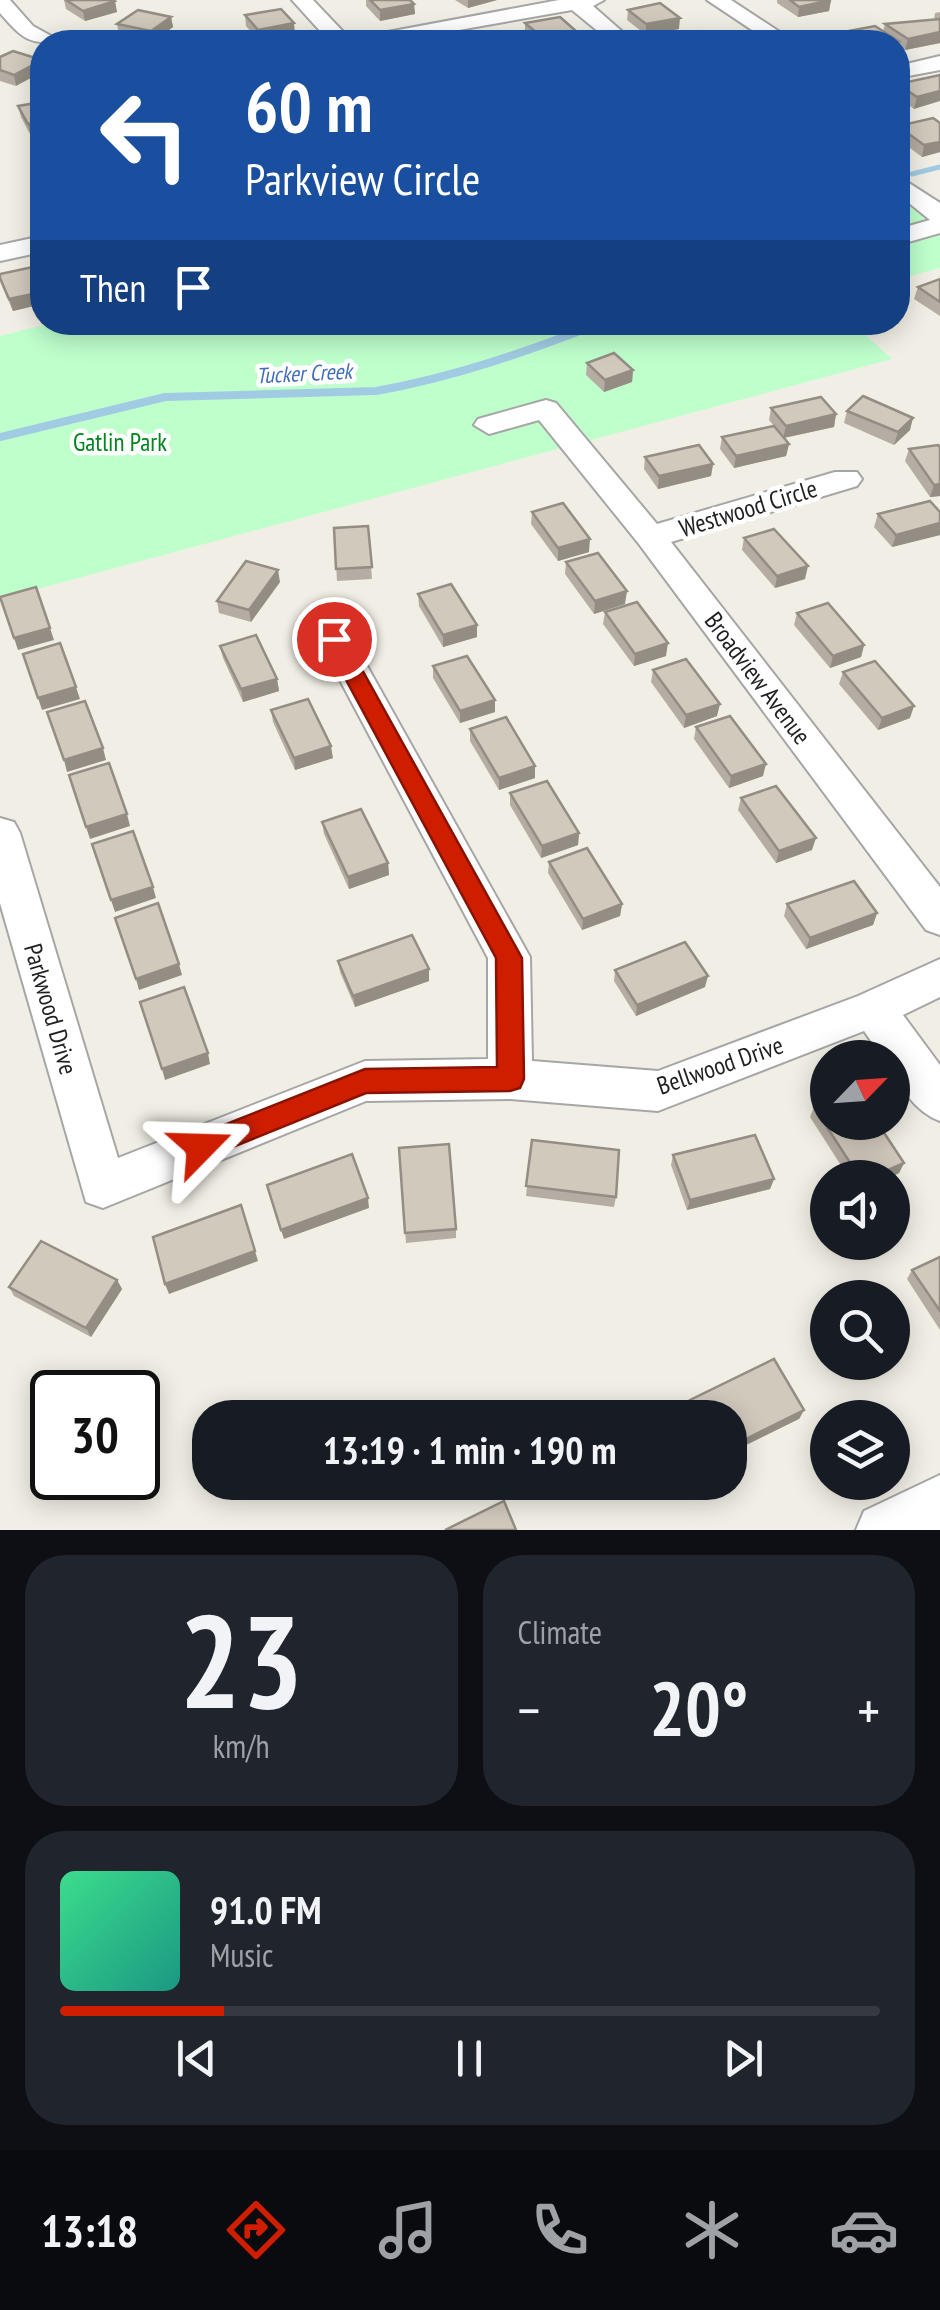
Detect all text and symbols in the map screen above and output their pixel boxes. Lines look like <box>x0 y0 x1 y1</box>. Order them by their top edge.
text: 60 m <box>245 61 373 151</box>
icon: left <box>80 70 210 200</box>
text: Parkview Circle <box>245 149 480 207</box>
icon: arrive <box>166 260 221 315</box>
text: Then <box>80 263 146 312</box>
water label: Tucker Creek <box>255 356 355 389</box>
park label: Gatlin Park <box>73 426 167 458</box>
street label: Westwood Circle <box>675 472 821 544</box>
pin <box>292 597 377 682</box>
street label: Broadview Avenue <box>698 605 818 751</box>
icon: arrive <box>307 612 362 667</box>
street label: Parkwood Drive <box>17 940 85 1078</box>
street label: Bellwood Drive <box>653 1028 787 1102</box>
north arrow <box>810 1040 910 1140</box>
map controls <box>810 1040 910 1500</box>
position arrow <box>149 1095 253 1199</box>
button: sound <box>810 1160 910 1260</box>
button: search <box>810 1280 910 1380</box>
speed limit sign: 30 <box>30 1370 160 1500</box>
button: layers <box>810 1400 910 1500</box>
text: 13:19 · 1 min · 190 m <box>323 1425 616 1474</box>
text: 23 <box>179 1576 303 1744</box>
text: Climate <box>518 1611 602 1653</box>
text: 20° <box>649 1660 748 1757</box>
text: − <box>518 1674 540 1745</box>
text: + <box>857 1674 880 1745</box>
text: km/h <box>213 1725 270 1767</box>
text: 91.0 FM <box>210 1885 322 1934</box>
text: Music <box>210 1934 273 1976</box>
icon: previous <box>169 2031 224 2086</box>
icon: pause <box>442 2031 497 2086</box>
icon: next <box>716 2031 771 2086</box>
icon: directions <box>221 2195 291 2265</box>
icon: music <box>373 2195 443 2265</box>
icon: phone <box>525 2195 595 2265</box>
icon: climate <box>677 2195 747 2265</box>
icon: car <box>829 2195 899 2265</box>
text: 13:18 <box>41 2201 138 2259</box>

